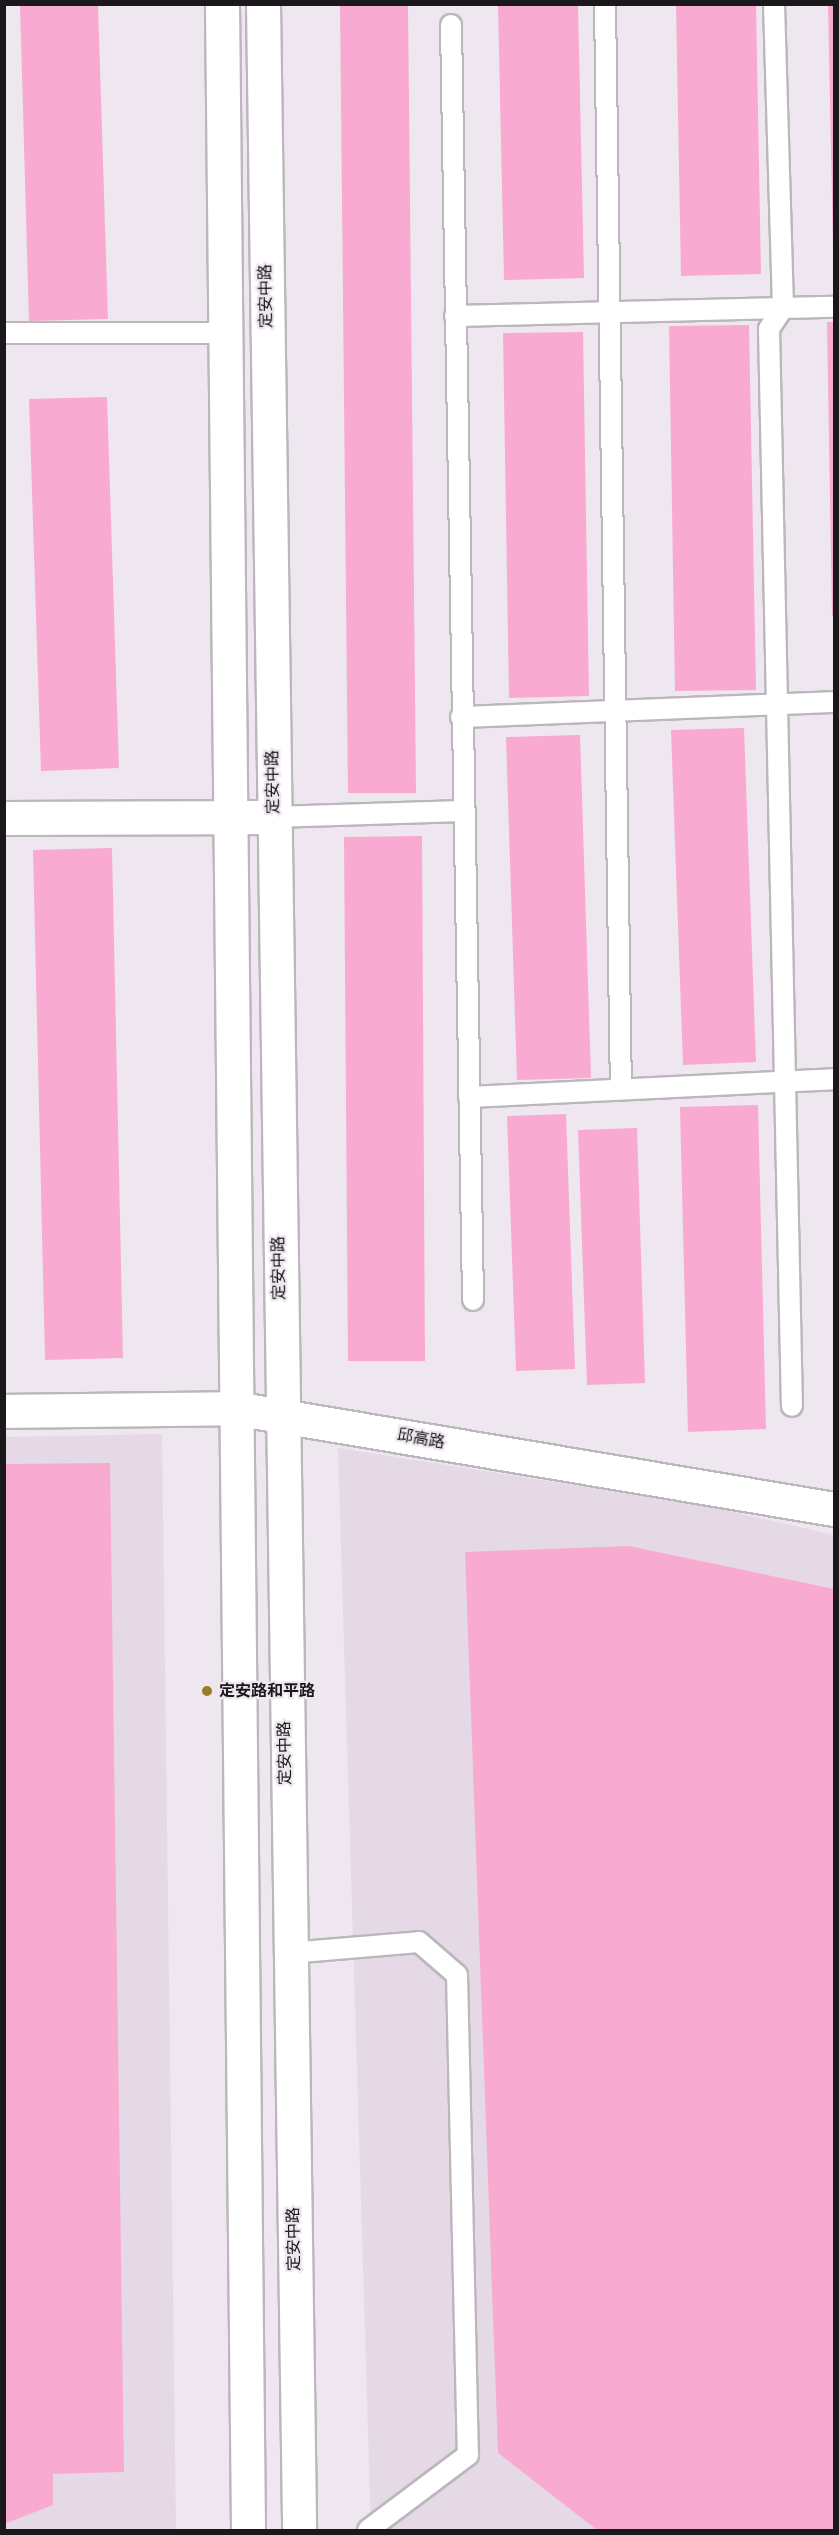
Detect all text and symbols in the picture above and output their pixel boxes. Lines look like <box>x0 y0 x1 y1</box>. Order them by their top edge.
street label: 定安中路 <box>256 264 276 328</box>
street label: 定安中路 <box>263 750 283 814</box>
street label: 定安中路 <box>269 1236 289 1300</box>
street label: 邱高路 <box>396 1425 446 1453</box>
place label: 定安路和平路 <box>219 1681 315 1701</box>
marker: 定安路和平路 <box>200 1684 214 1698</box>
street label: 定安中路 <box>275 1721 295 1785</box>
street label: 定安中路 <box>284 2207 304 2271</box>

